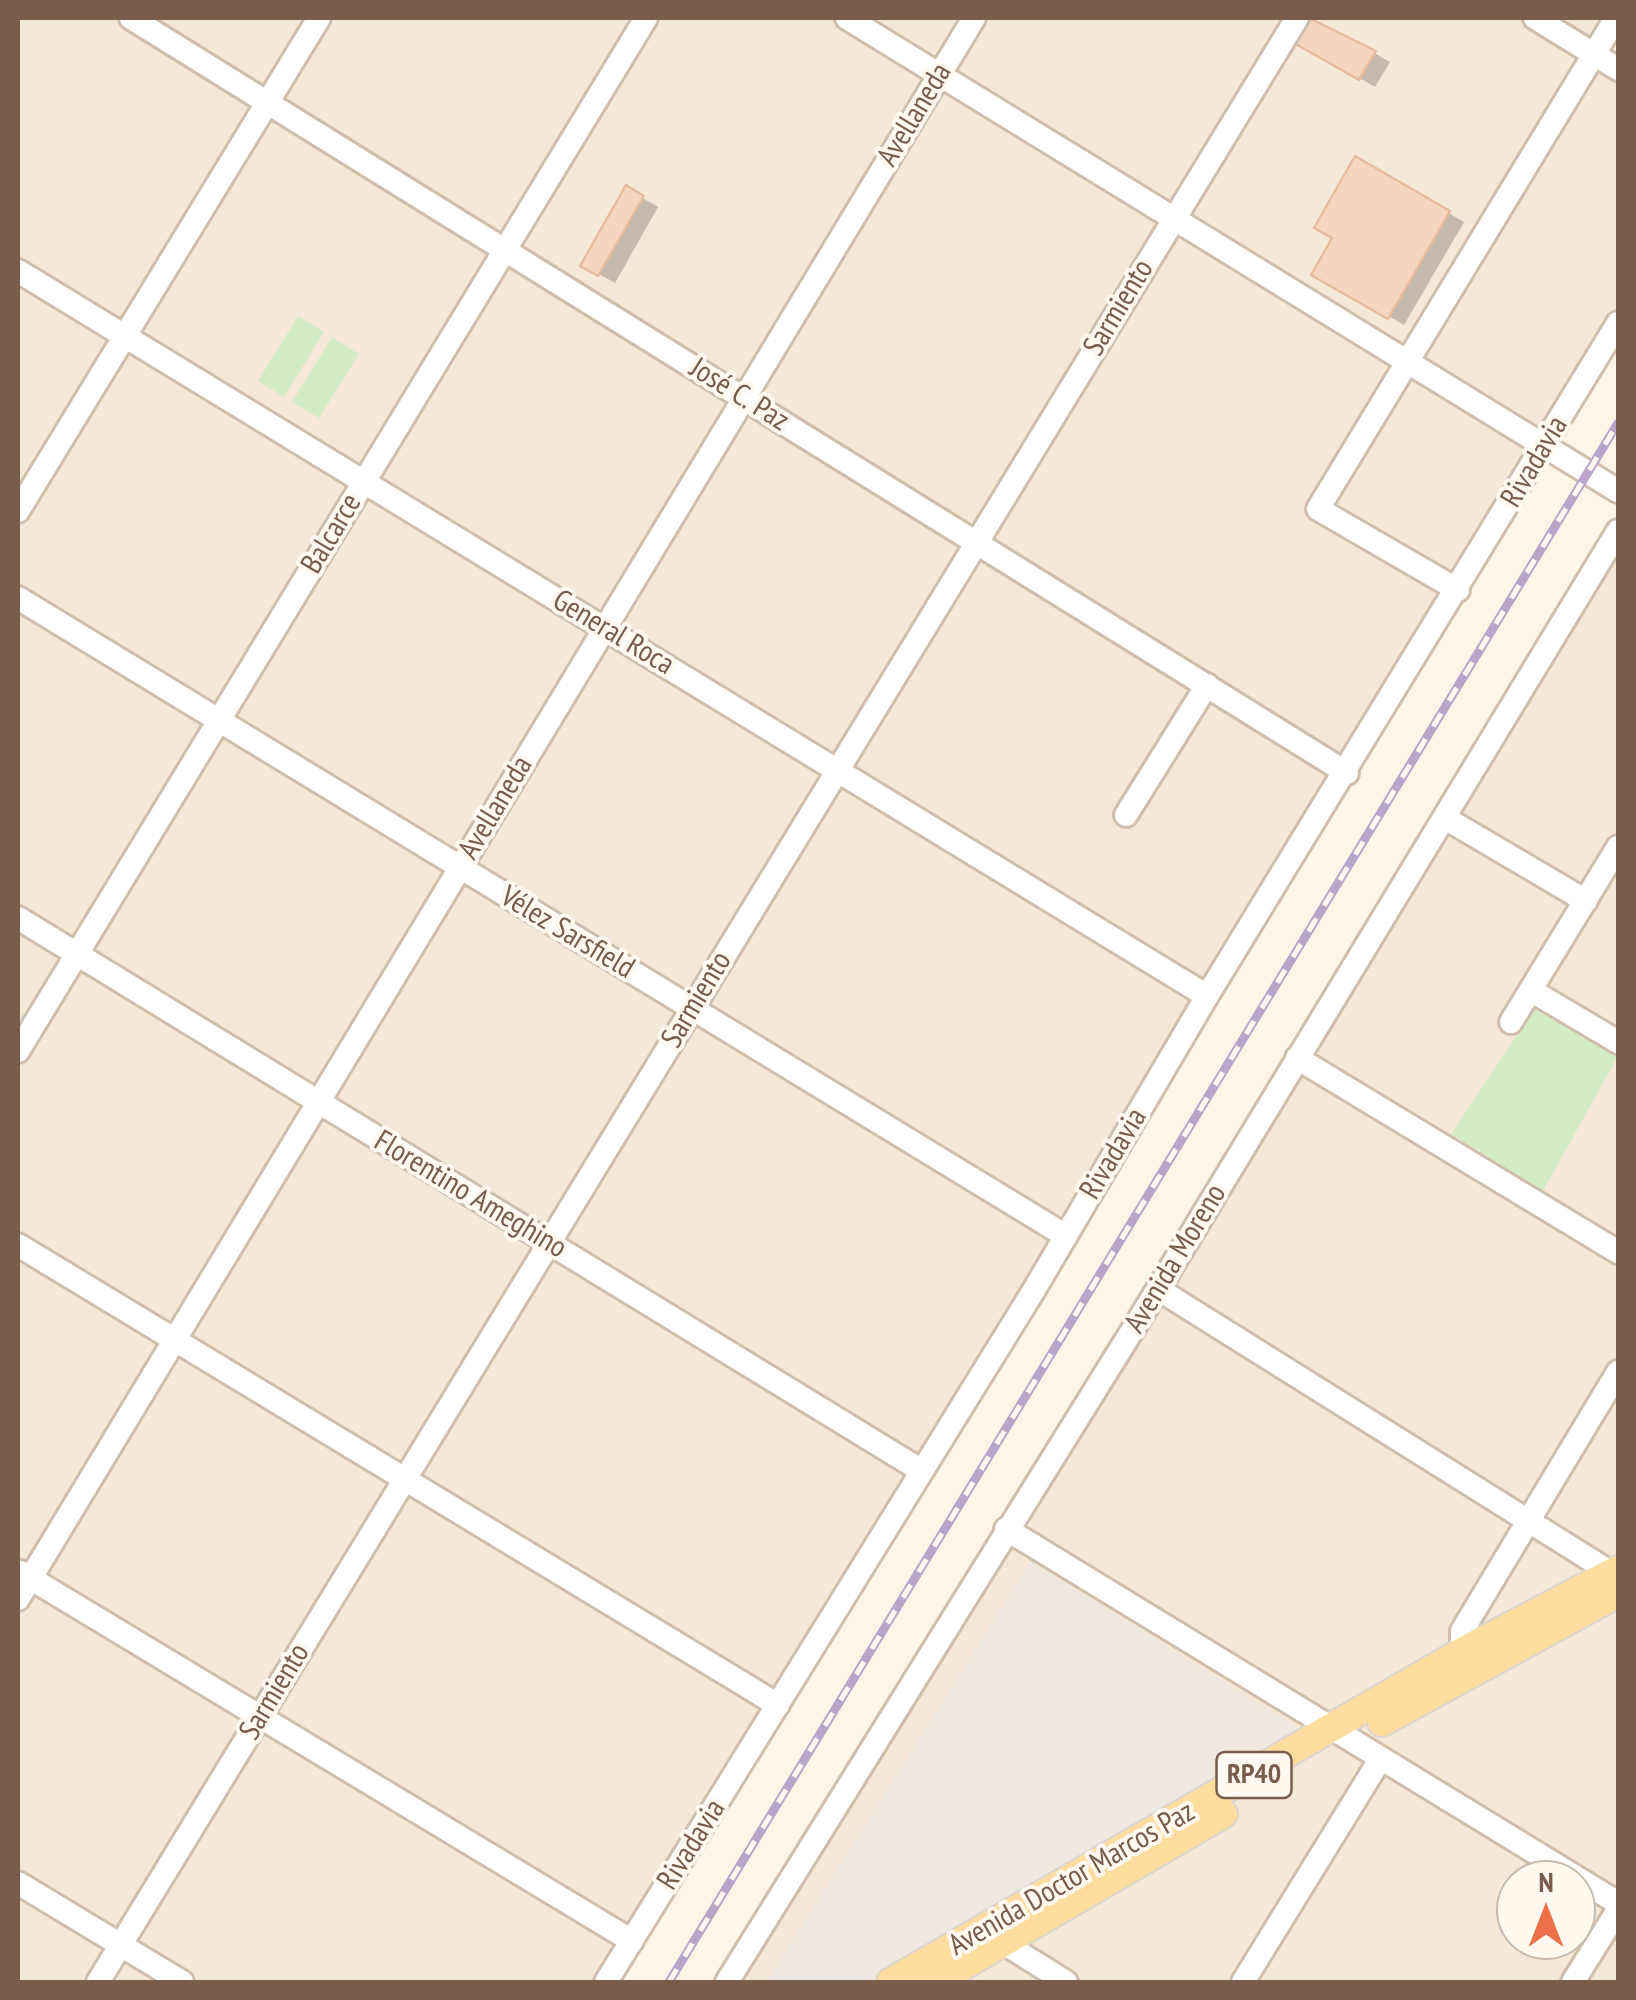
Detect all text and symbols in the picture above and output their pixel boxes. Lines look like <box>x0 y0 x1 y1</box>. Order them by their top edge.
street label: Avellaneda <box>870 57 960 173</box>
street label: Sarmiento <box>1076 253 1162 363</box>
street label: José C. Paz <box>683 351 795 439</box>
street label: Rivadavia <box>1494 410 1576 514</box>
street label: Balcarce <box>294 488 370 580</box>
street label: General Roca <box>546 583 680 683</box>
street label: Avellaneda <box>451 750 541 866</box>
street label: Vélez Sarsfield <box>494 879 640 987</box>
street label: Sarmiento <box>654 945 740 1055</box>
street label: Rivadavia <box>1073 1102 1155 1206</box>
street label: Florentino Ameghino <box>367 1123 573 1267</box>
street label: Avenida Moreno <box>1118 1178 1234 1340</box>
street label: Sarmiento <box>232 1637 318 1747</box>
road number: RP40 <box>1216 1752 1292 1798</box>
street label: Rivadavia <box>650 1793 734 1897</box>
street label: Avenida Doctor Marcos Paz <box>943 1794 1201 1964</box>
north arrow <box>1496 1860 1596 1960</box>
text: N <box>1538 1863 1554 1900</box>

